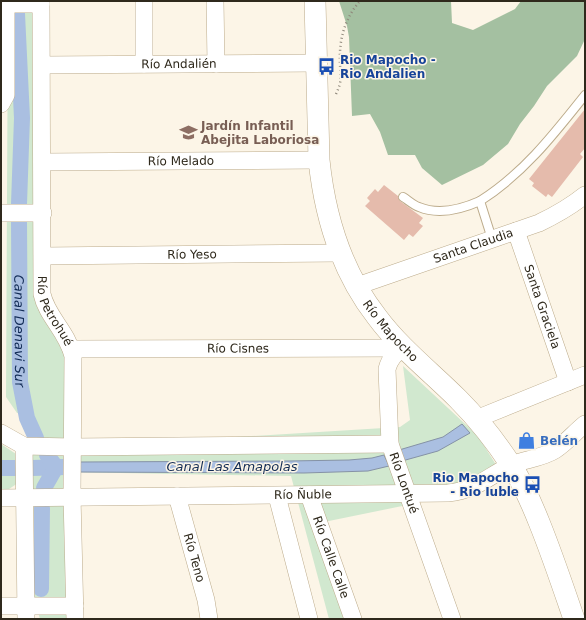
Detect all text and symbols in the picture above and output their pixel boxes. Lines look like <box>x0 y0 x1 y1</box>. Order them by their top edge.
place label: Rio Mapocho - Rio Andalien <box>340 53 436 81</box>
street label: Río Andalién <box>141 57 217 71</box>
bus stop icon: Rio Mapocho - Rio Andalien <box>317 57 337 77</box>
place label: Jardín Infantil Abejita Laboriosa <box>200 119 319 147</box>
school or university icon: Jardín Infantil Abejita Laboriosa <box>178 123 198 143</box>
street label: Río Melado <box>148 154 214 168</box>
street label: Santa Claudia <box>431 225 515 266</box>
street label: Río Yeso <box>167 247 217 262</box>
street label: Santa Graciela <box>521 263 563 351</box>
water label: Canal Denavi Sur <box>12 275 29 390</box>
street label: Río Petrohué <box>35 276 76 348</box>
street label: Río Mapocho <box>360 297 421 365</box>
street label: Río Cisnes <box>207 341 269 356</box>
shop icon: Belén <box>517 431 537 451</box>
place label: Belén <box>540 434 578 448</box>
street label: Río Lontué <box>386 450 421 515</box>
water label: Canal Las Amapolas <box>166 459 298 474</box>
place label: Rio Mapocho - Rio Iuble <box>432 471 519 499</box>
bus stop icon: Rio Mapocho - Rio Iuble <box>522 475 542 495</box>
street label: Río Ñuble <box>274 487 332 502</box>
street label: Río Calle Calle <box>310 514 352 600</box>
street label: Río Teno <box>181 531 208 584</box>

